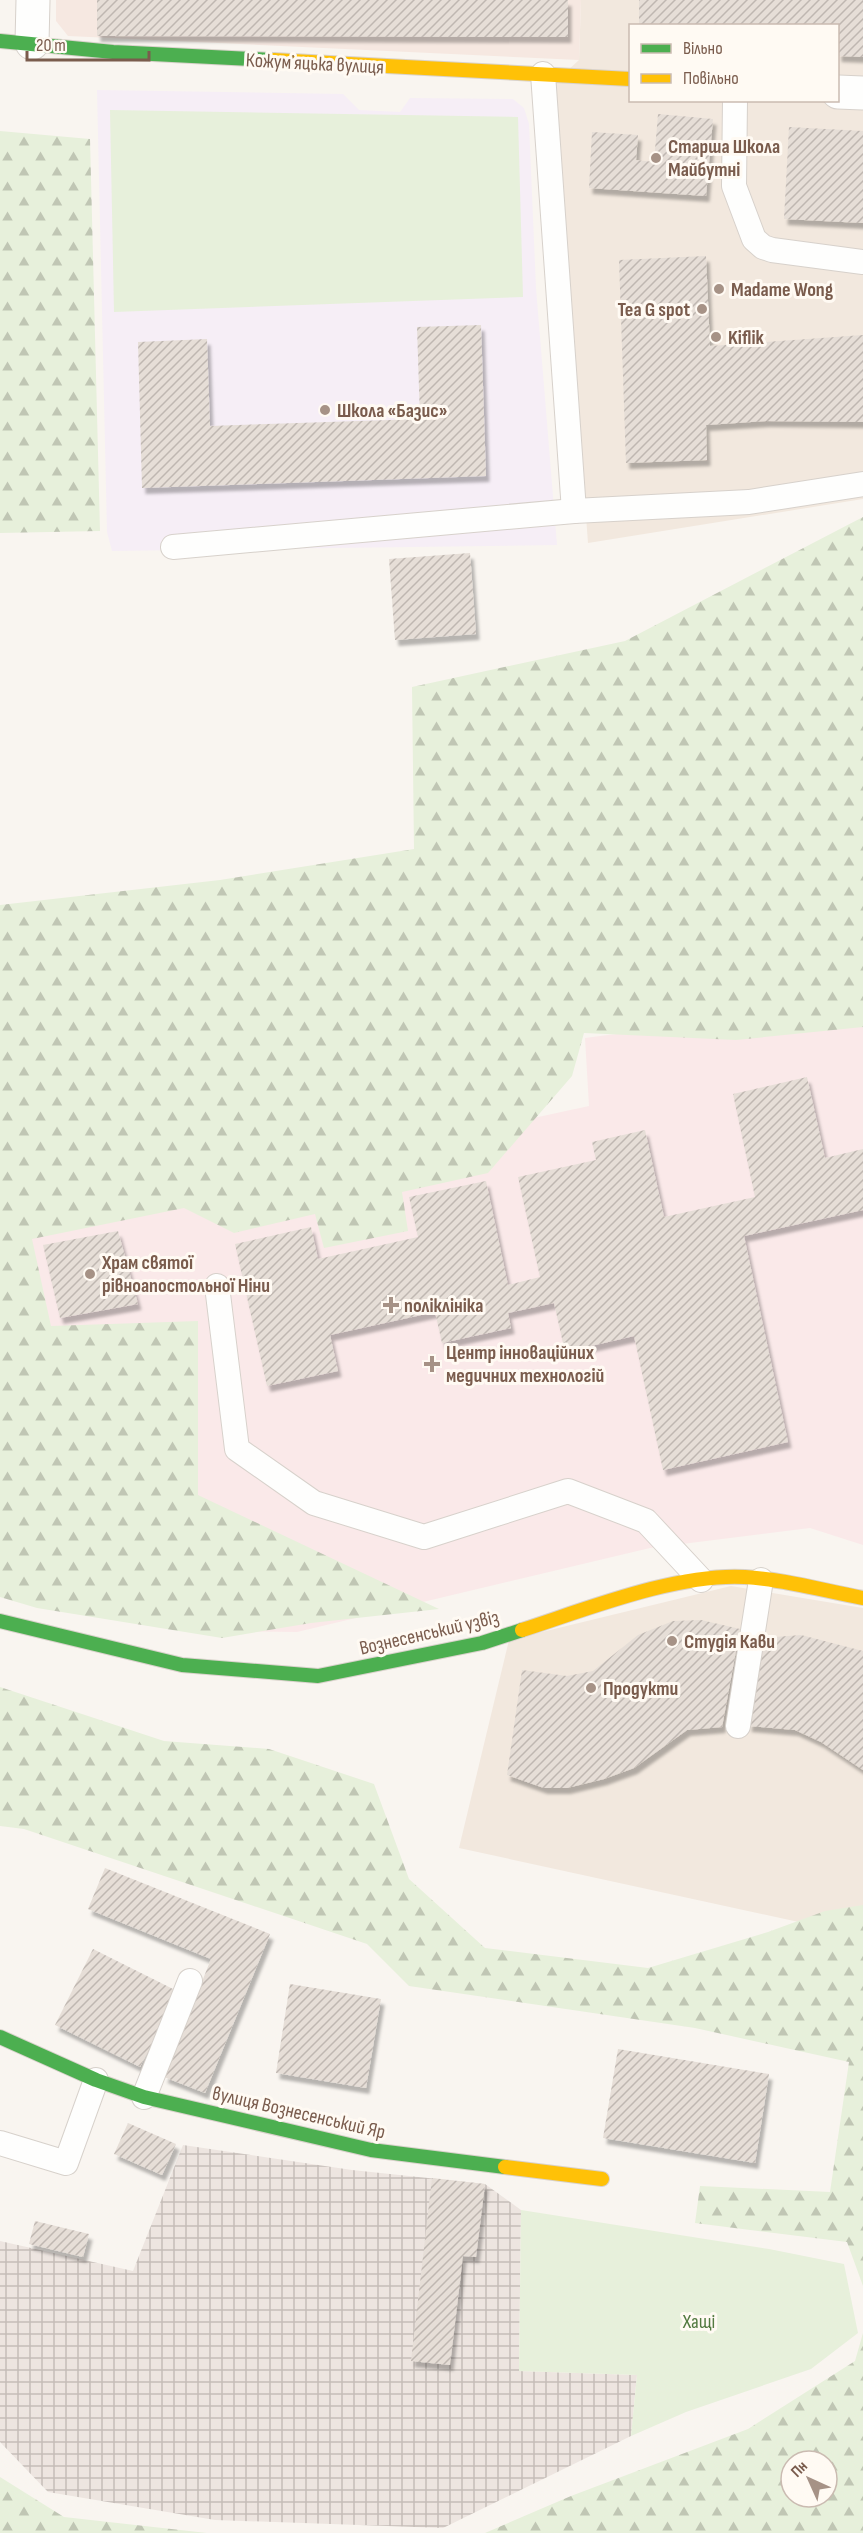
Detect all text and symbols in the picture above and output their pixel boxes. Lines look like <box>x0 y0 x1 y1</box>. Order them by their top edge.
scale bar <box>27 24 148 62</box>
legend <box>629 24 839 102</box>
text: 20 m <box>36 35 66 56</box>
text: Вільно <box>683 38 723 59</box>
street label: Кожумʼяцька вулиця <box>245 48 385 80</box>
text: Повільно <box>683 68 739 89</box>
place label: Старша Школа Майбутні <box>668 135 780 182</box>
marker: Старша Школа Майбутні <box>649 151 663 165</box>
place label: Madame Wong <box>731 278 834 302</box>
marker: Madame Wong <box>712 282 726 296</box>
place label: Tea G spot <box>617 298 690 322</box>
marker: Tea G spot <box>695 302 709 316</box>
place label: Kiflik <box>728 326 765 350</box>
marker: Kiflik <box>709 330 723 344</box>
place label: Школа «Базис» <box>337 399 448 423</box>
marker: Школа «Базис» <box>318 403 332 417</box>
place label: Храм святої рівноапостольної Ніни <box>101 1251 270 1298</box>
marker: Храм святої рівноапостольної Ніни <box>83 1267 97 1281</box>
place label: поліклініка <box>404 1294 483 1318</box>
marker: поліклініка <box>382 1296 400 1314</box>
place label: Центр інноваційних медичних технологій <box>446 1341 604 1388</box>
marker: Центр інноваційних медичних технологій <box>423 1355 441 1373</box>
street label: Вознесенський узвіз <box>357 1605 501 1661</box>
place label: Студія Кави <box>684 1630 775 1654</box>
marker: Студія Кави <box>665 1634 679 1648</box>
place label: Продукти <box>603 1677 678 1701</box>
marker: Продукти <box>584 1681 598 1695</box>
street label: вулиця Вознесенський Яр <box>210 2081 388 2145</box>
park label: Хащі <box>682 2310 715 2334</box>
north arrow <box>779 2449 839 2509</box>
text: Пн <box>787 2457 812 2482</box>

